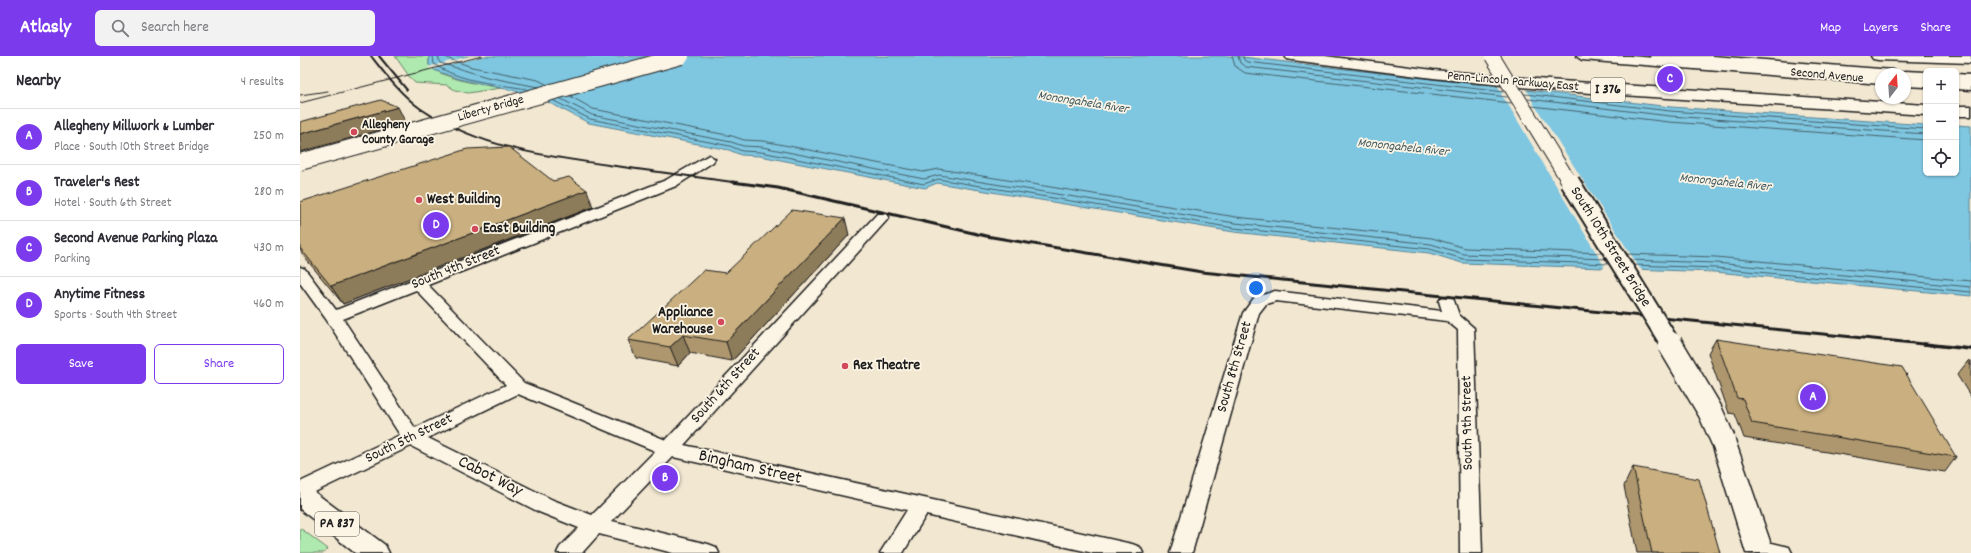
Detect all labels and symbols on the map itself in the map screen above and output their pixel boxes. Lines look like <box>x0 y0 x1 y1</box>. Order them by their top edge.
street label: Second Avenue <box>1790 63 1865 89</box>
pin: C <box>1657 64 1683 94</box>
street label: Penn-Lincoln Parkway East <box>1446 67 1580 97</box>
north arrow <box>1875 68 1911 104</box>
road number: I 376 <box>1591 78 1625 102</box>
water label: Monongahela River <box>1036 86 1132 120</box>
street label: Liberty Bridge <box>456 90 526 127</box>
place label: Allegheny County Garage <box>362 116 434 150</box>
marker: Allegheny County Garage <box>349 127 359 137</box>
water label: Monongahela River <box>1356 134 1452 162</box>
water label: Monongahela River <box>1678 169 1774 197</box>
street label: South 10th Street Bridge <box>1564 182 1656 312</box>
place label: West Building <box>427 189 501 211</box>
marker: West Building <box>414 195 424 205</box>
pin: D <box>423 210 449 240</box>
place label: East Building <box>483 218 556 240</box>
marker: East Building <box>470 224 480 234</box>
street label: South 4th Street <box>408 240 504 296</box>
your location <box>1246 278 1266 298</box>
place label: Appliance Warehouse <box>652 302 713 341</box>
marker: Appliance Warehouse <box>716 317 726 327</box>
street label: South 8th Street <box>1211 318 1259 415</box>
street label: South 6th Street <box>686 343 766 429</box>
place label: Rex Theatre <box>853 355 921 377</box>
marker: Rex Theatre <box>840 361 850 371</box>
street label: South 9th Street <box>1456 375 1480 471</box>
pin: A <box>1800 382 1826 412</box>
street label: South 5th Street <box>362 408 457 470</box>
street label: Bingham Street <box>696 444 804 492</box>
street label: Cabot Way <box>453 450 527 504</box>
pin: B <box>652 463 678 493</box>
road number: PA 837 <box>315 512 359 536</box>

